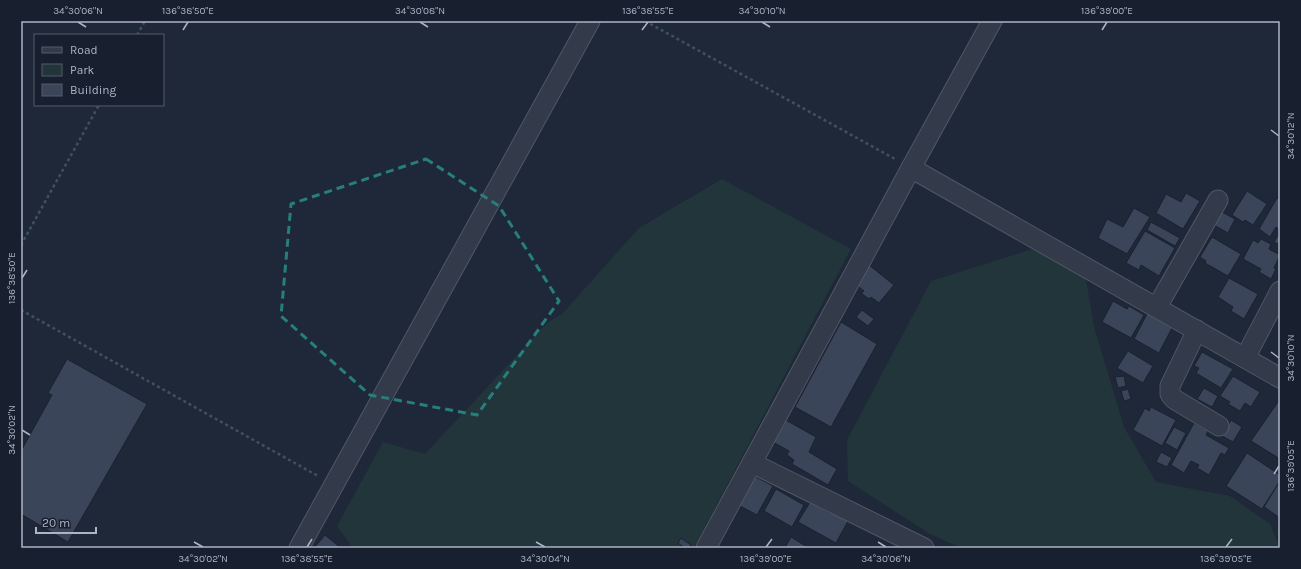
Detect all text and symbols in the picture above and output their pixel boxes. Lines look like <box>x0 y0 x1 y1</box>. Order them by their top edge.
text: 34°30'06"N <box>53 5 103 17</box>
text: 136°38'50"E <box>162 5 214 17</box>
text: 34°30'08"N <box>395 5 445 17</box>
text: 136°38'55"E <box>622 5 674 17</box>
text: 34°30'10"N <box>738 5 786 17</box>
text: 136°39'00"E <box>1081 5 1133 17</box>
legend <box>34 34 164 106</box>
text: Road <box>70 43 98 57</box>
text: Park <box>70 63 95 77</box>
text: Building <box>70 83 117 97</box>
text: 34°30'12"N <box>1285 112 1297 160</box>
text: 136°38'50"E <box>6 252 18 304</box>
text: 34°30'10"N <box>1285 334 1297 382</box>
text: 34°30'02"N <box>6 405 18 455</box>
text: 136°39'05"E <box>1285 440 1297 492</box>
scale bar <box>36 509 96 535</box>
text: 20 m <box>42 516 70 530</box>
text: 34°30'02"N <box>178 553 228 565</box>
text: 136°38'55"E <box>281 553 333 565</box>
text: 34°30'04"N <box>520 553 570 565</box>
text: 136°39'00"E <box>740 553 792 565</box>
text: 34°30'06"N <box>861 553 911 565</box>
text: 136°39'05"E <box>1200 553 1252 565</box>

